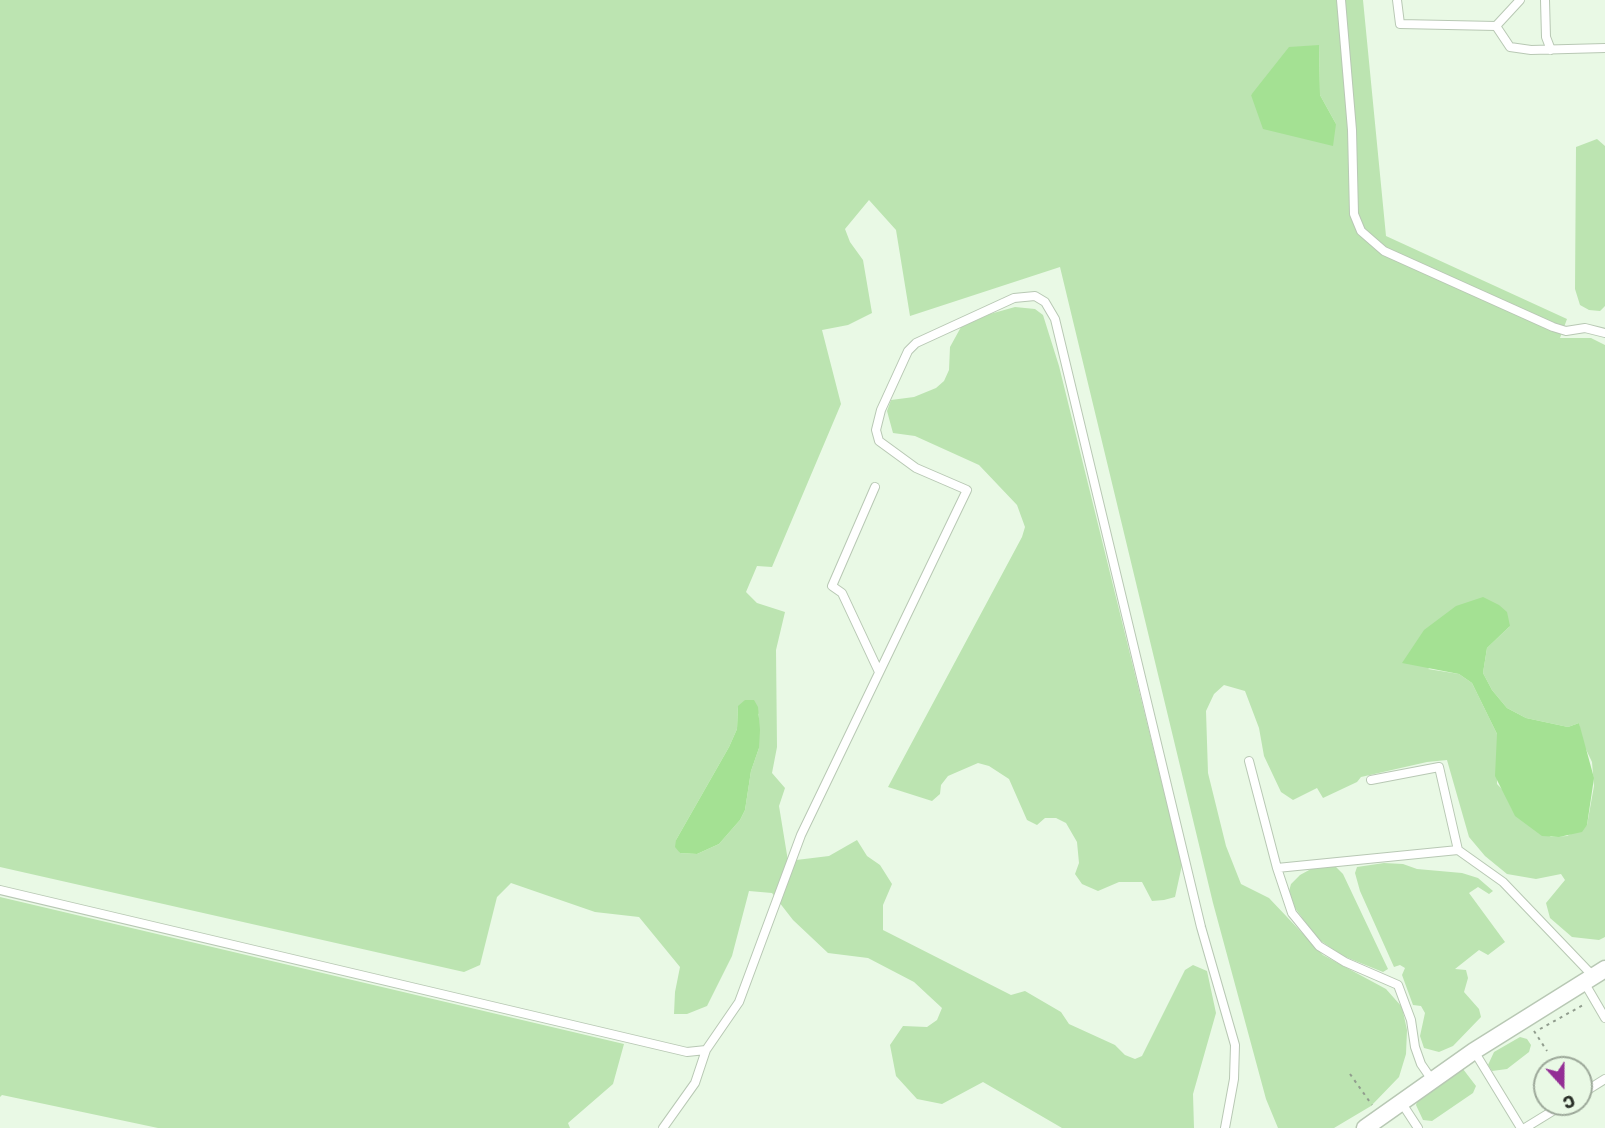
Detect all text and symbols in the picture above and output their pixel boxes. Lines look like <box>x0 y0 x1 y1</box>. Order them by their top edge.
north arrow <box>1533 1056 1593 1116</box>
text: С <box>1560 1091 1578 1112</box>

